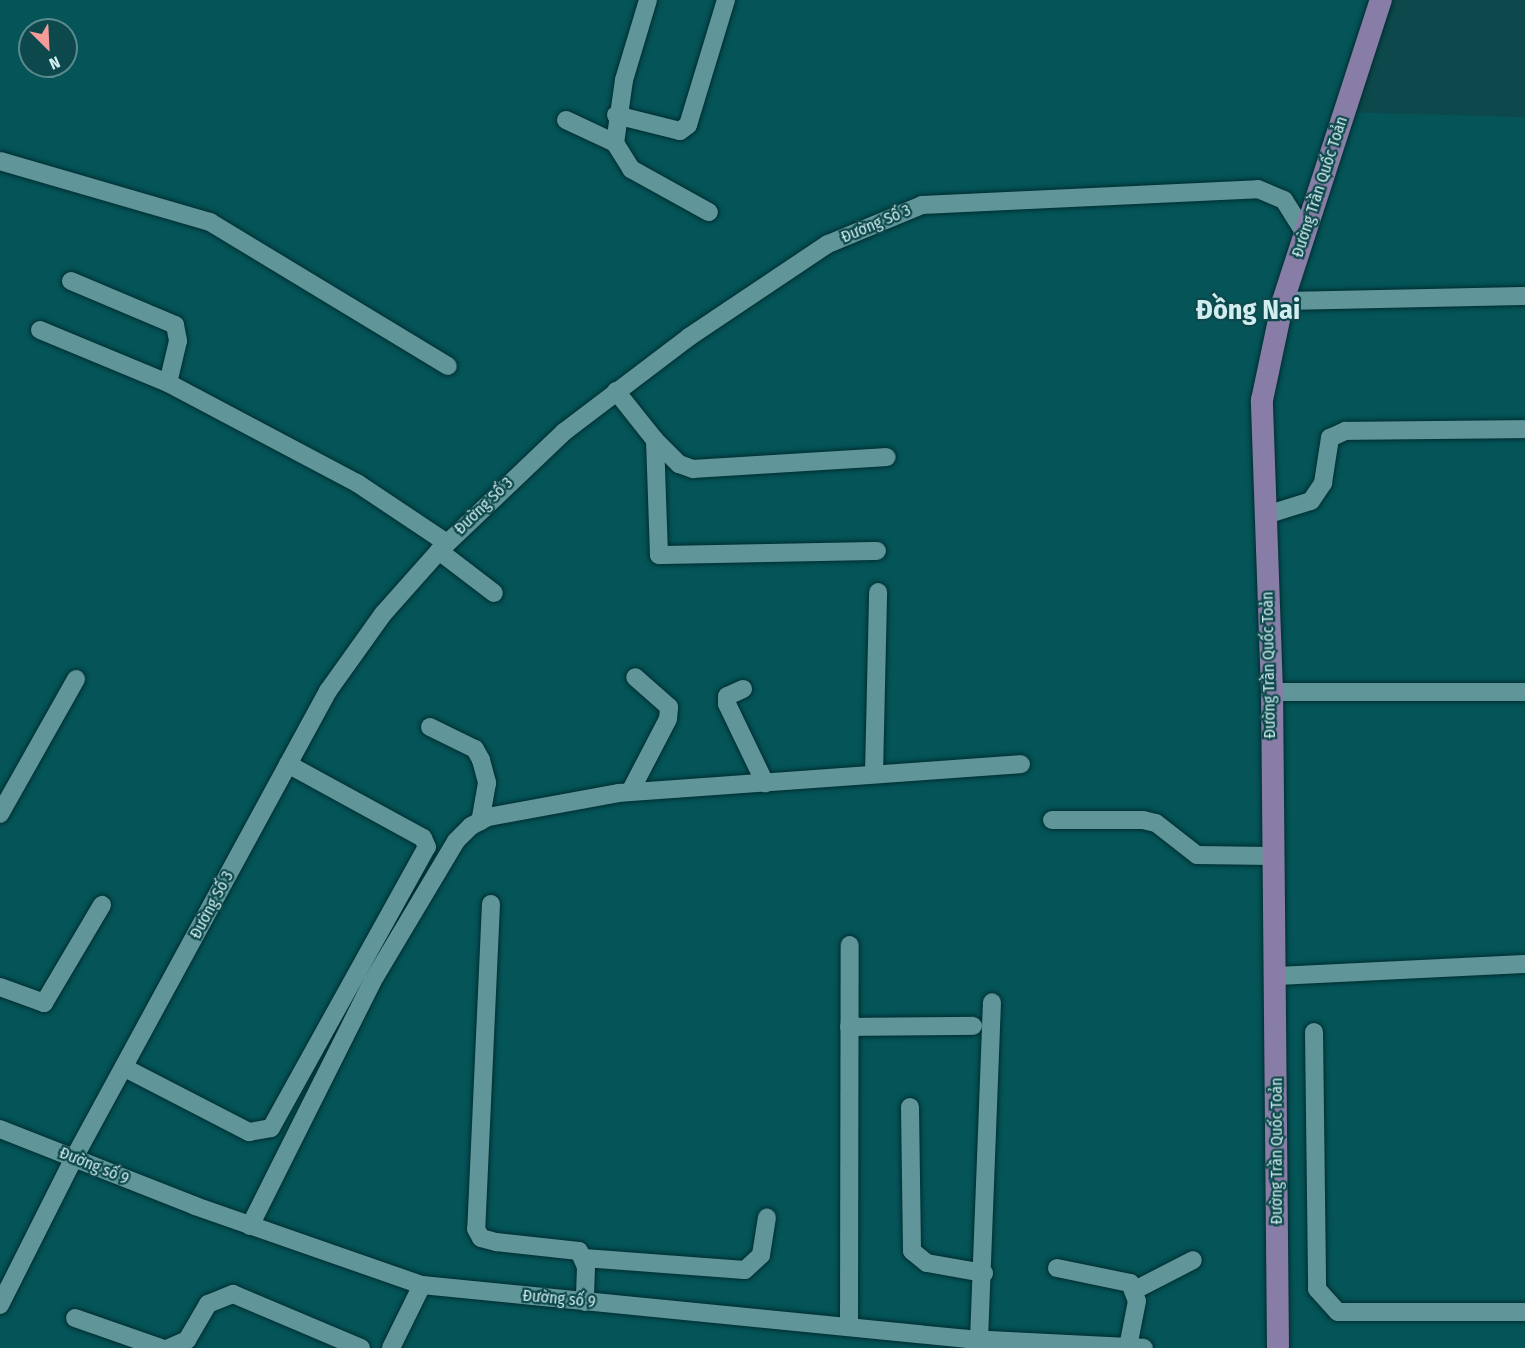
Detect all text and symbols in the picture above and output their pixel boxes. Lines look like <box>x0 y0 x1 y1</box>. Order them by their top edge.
north arrow <box>18 18 78 78</box>
text: N <box>46 52 63 74</box>
street label: Đường Trần Quốc Toản <box>1288 114 1352 260</box>
street label: Đường Số 3 <box>838 201 914 247</box>
district label: Đồng Nai <box>1196 293 1300 327</box>
street label: Đường Số 3 <box>451 473 517 539</box>
street label: Đường Trần Quốc Toản <box>1258 591 1280 739</box>
street label: Đường Số 3 <box>186 868 238 942</box>
street label: Đường Trần Quốc Toản <box>1267 1078 1287 1224</box>
street label: Đường số 9 <box>56 1143 132 1189</box>
street label: Đường số 9 <box>522 1286 596 1312</box>

